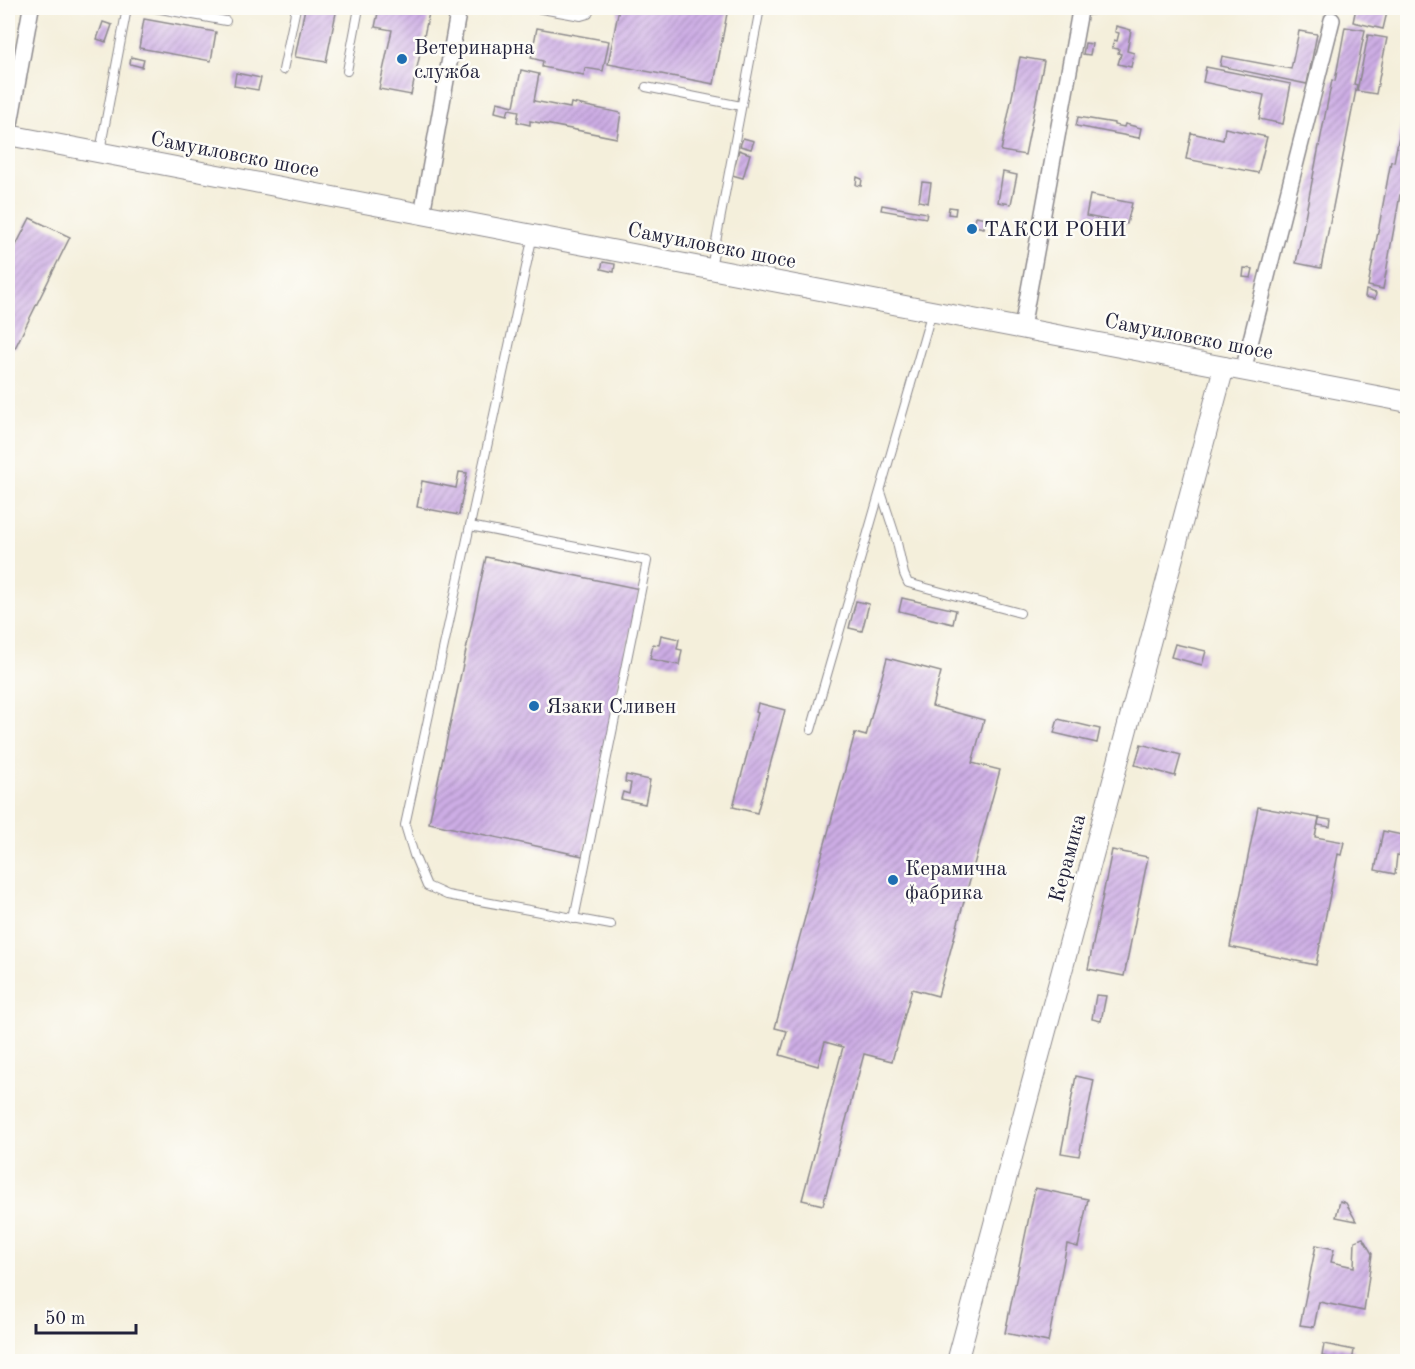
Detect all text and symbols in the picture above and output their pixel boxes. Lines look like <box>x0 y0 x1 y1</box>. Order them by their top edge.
place label: Ветеринарна служба <box>414 38 535 83</box>
marker: Ветеринарна служба <box>395 52 409 66</box>
street label: Самуиловско шосе <box>149 129 321 182</box>
street label: Самуиловско шосе <box>626 220 798 273</box>
place label: ТАКСИ РОНИ <box>984 220 1126 241</box>
marker: ТАКСИ РОНИ <box>965 222 979 236</box>
street label: Самуиловско шосе <box>1103 311 1275 364</box>
place label: Язаки Сливен <box>546 697 676 718</box>
marker: Язаки Сливен <box>527 699 541 713</box>
street label: Керамика <box>1047 812 1090 905</box>
place label: Керамична фабрика <box>905 859 1007 904</box>
marker: Керамична фабрика <box>886 873 900 887</box>
scale bar <box>36 1297 136 1335</box>
text: 50 m <box>45 1310 85 1328</box>

